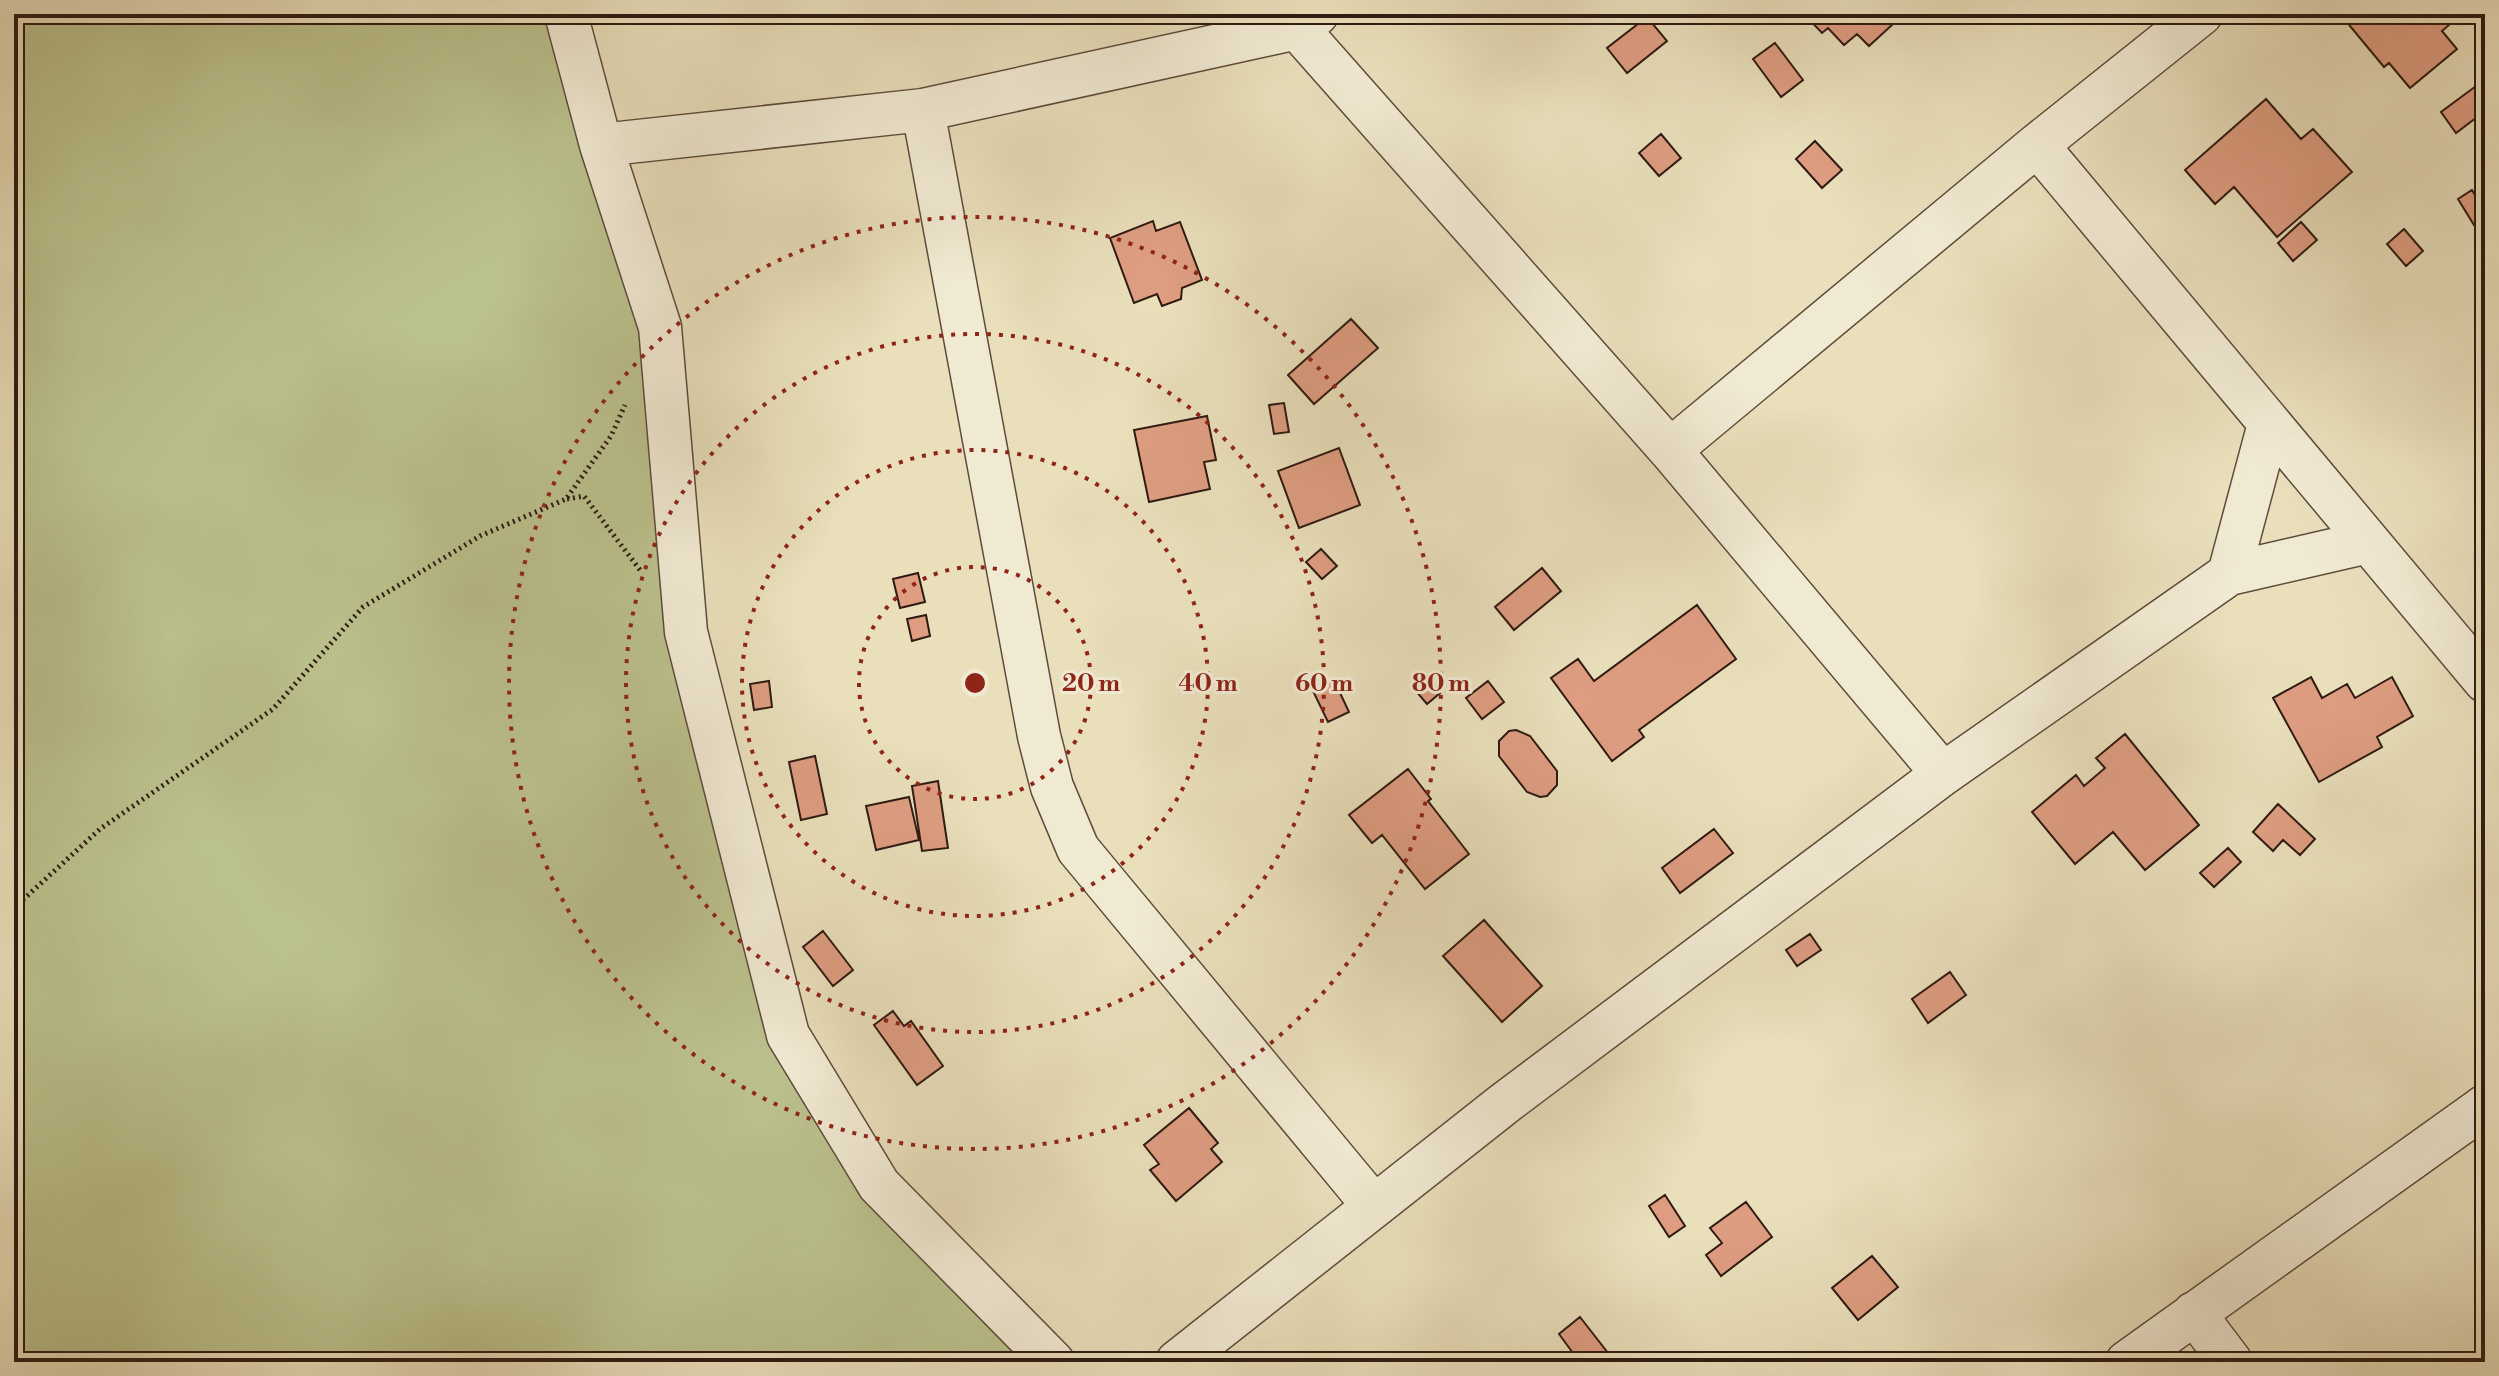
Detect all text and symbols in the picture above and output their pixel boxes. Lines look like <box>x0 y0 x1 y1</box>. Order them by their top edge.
centre of rings <box>961 669 989 697</box>
text: 20 m <box>1062 669 1120 699</box>
text: 40 m <box>1178 669 1238 699</box>
text: 60 m <box>1295 669 1353 699</box>
text: 80 m <box>1412 669 1470 699</box>

